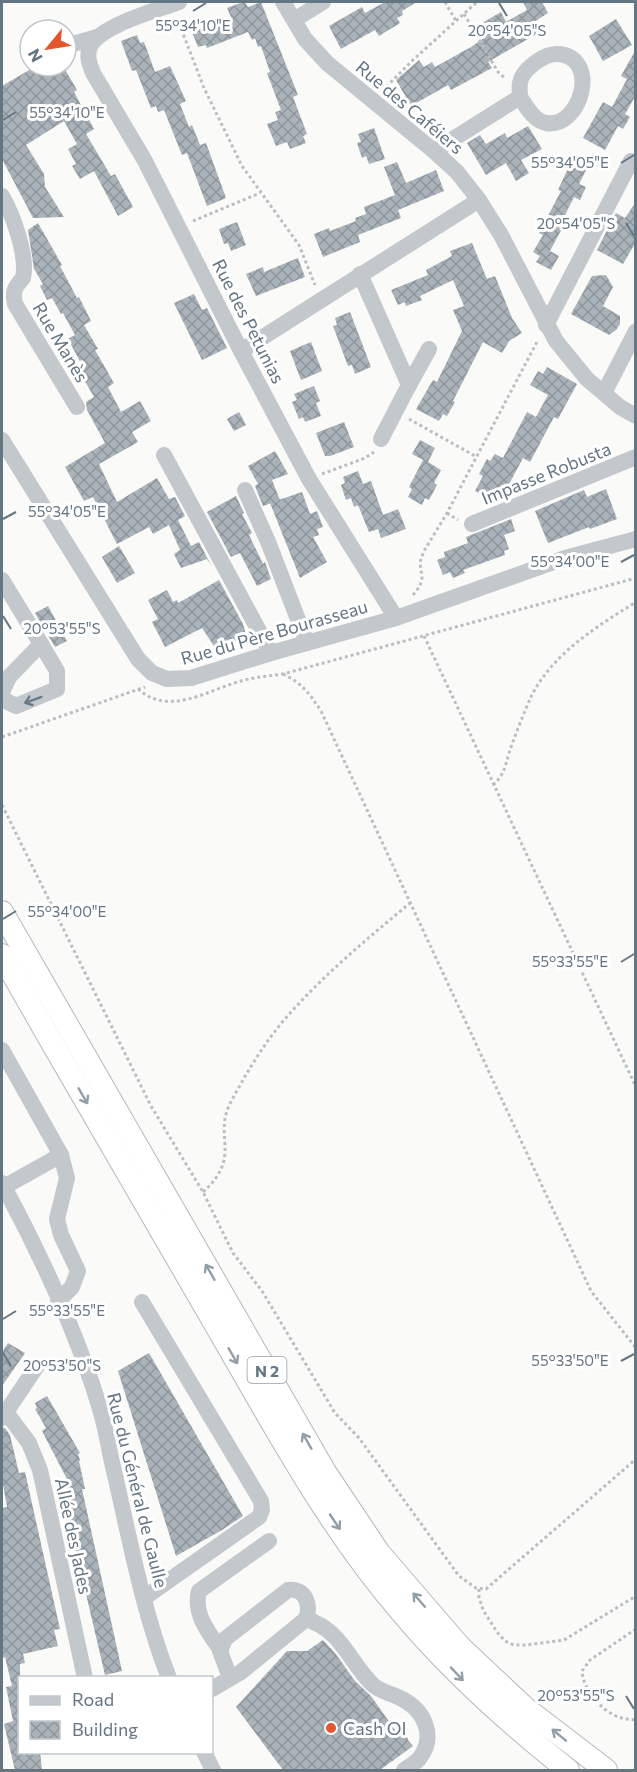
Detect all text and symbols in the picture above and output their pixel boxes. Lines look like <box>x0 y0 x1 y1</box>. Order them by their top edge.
text: 55°34'10"E <box>155 16 231 34</box>
north arrow <box>18 18 78 78</box>
text: 20°54'05"S <box>468 21 546 39</box>
text: N <box>23 46 46 66</box>
street label: Rue des Caféiers <box>352 56 468 158</box>
text: 55°34'10"E <box>29 103 105 121</box>
text: 55°34'05"E <box>531 153 609 171</box>
text: 20°54'05"S <box>537 214 615 232</box>
street label: Rue des Petunias <box>208 255 290 387</box>
street label: Rue Manès <box>29 298 93 386</box>
street label: Impasse Robusta <box>478 437 614 509</box>
text: 55°34'05"E <box>28 502 106 520</box>
text: 55°34'00"E <box>531 552 610 570</box>
street label: Rue du Père Bourasseau <box>178 595 370 669</box>
text: 20°53'55"S <box>24 619 101 637</box>
one-way arrow <box>24 695 43 706</box>
text: 55°34'00"E <box>28 902 107 920</box>
text: 55°33'55"E <box>532 952 608 970</box>
one-way arrow <box>77 1087 89 1104</box>
one-way arrow <box>203 1264 215 1281</box>
text: 55°33'55"E <box>29 1301 105 1319</box>
one-way arrow <box>228 1347 240 1364</box>
text: 55°33'50"E <box>531 1351 609 1369</box>
text: 20°53'50"S <box>23 1356 101 1374</box>
road number: N 2 <box>248 1357 286 1383</box>
street label: Rue du Général de Gaulle <box>103 1390 173 1590</box>
one-way arrow <box>301 1433 313 1450</box>
street label: Allée des Jades <box>51 1476 97 1596</box>
one-way arrow <box>329 1513 341 1530</box>
one-way arrow <box>413 1592 426 1608</box>
one-way arrow <box>450 1666 465 1681</box>
legend <box>18 1676 213 1754</box>
text: 20°53'55"S <box>538 1686 615 1704</box>
text: Road <box>72 1688 114 1710</box>
place label: Cash OI <box>343 1717 406 1739</box>
text: Building <box>72 1718 138 1740</box>
marker: Cash OI <box>324 1721 338 1735</box>
one-way arrow <box>551 1728 567 1741</box>

